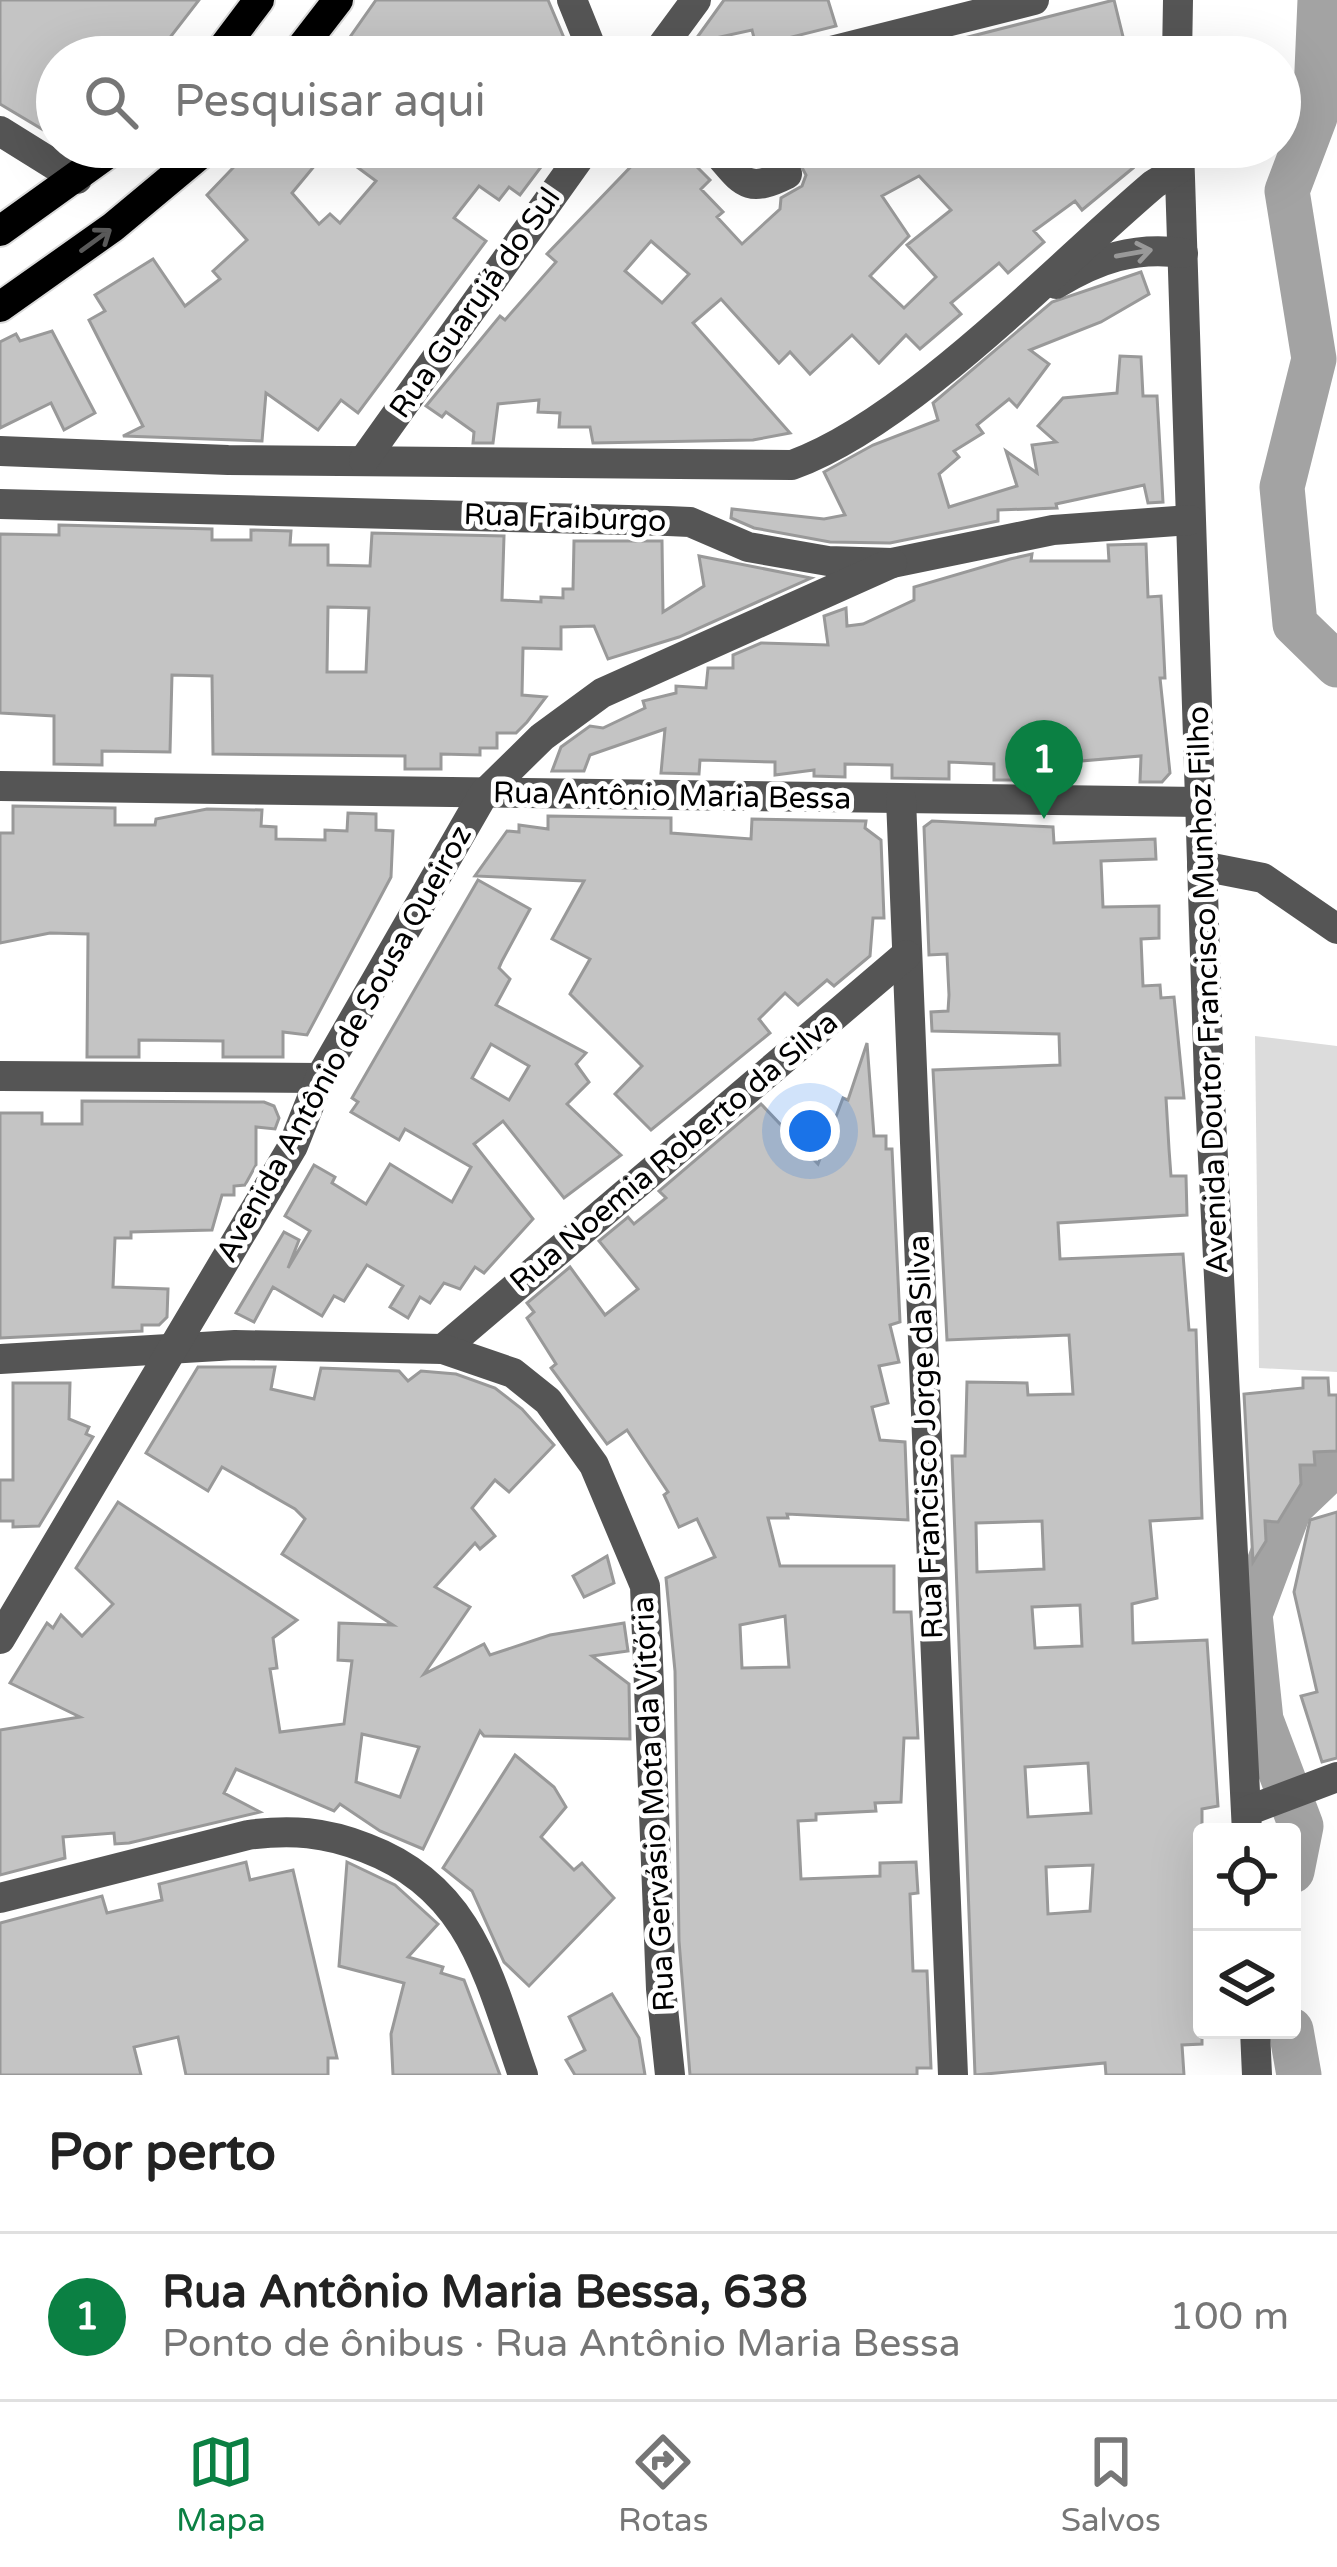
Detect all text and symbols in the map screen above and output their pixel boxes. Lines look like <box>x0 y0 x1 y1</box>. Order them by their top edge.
search box <box>36 36 1301 168</box>
icon: search <box>78 69 144 135</box>
text: Pesquisar aqui <box>174 75 486 129</box>
street label: Rua Guarujá do Sul <box>382 181 568 425</box>
one-way arrow <box>79 228 112 253</box>
one-way arrow <box>1114 240 1153 263</box>
street label: Rua Fraiburgo <box>463 496 667 540</box>
street label: Avenida Doutor Francisco Munhoz Filho <box>1180 705 1236 1275</box>
pin: 1 <box>1005 720 1083 819</box>
street label: Rua Antônio Maria Bessa <box>492 774 852 818</box>
street label: Avenida Antônio de Sousa Queiroz <box>208 819 480 1269</box>
street label: Rua Noemia Roberto da Silva <box>503 1004 845 1300</box>
your location <box>780 1101 840 1161</box>
street label: Rua Francisco Jorge da Silva <box>900 1234 952 1640</box>
street label: Rua Gervásio Mota da Vitória <box>625 1595 683 2013</box>
map controls <box>1193 1823 1301 2039</box>
button: locate <box>1193 1823 1301 1931</box>
button: layers <box>1193 1931 1301 2039</box>
text: Por perto <box>48 2122 276 2184</box>
text: Rua Antônio Maria Bessa, 638 <box>162 2266 808 2320</box>
text: 1 <box>75 2293 99 2340</box>
text: 100 m <box>1170 2293 1289 2340</box>
text: Ponto de ônibus · Rua Antônio Maria Bessa <box>162 2320 961 2367</box>
tab: Mapa <box>176 2429 266 2540</box>
tab: Rotas <box>618 2429 708 2540</box>
tab: Salvos <box>1061 2429 1161 2540</box>

